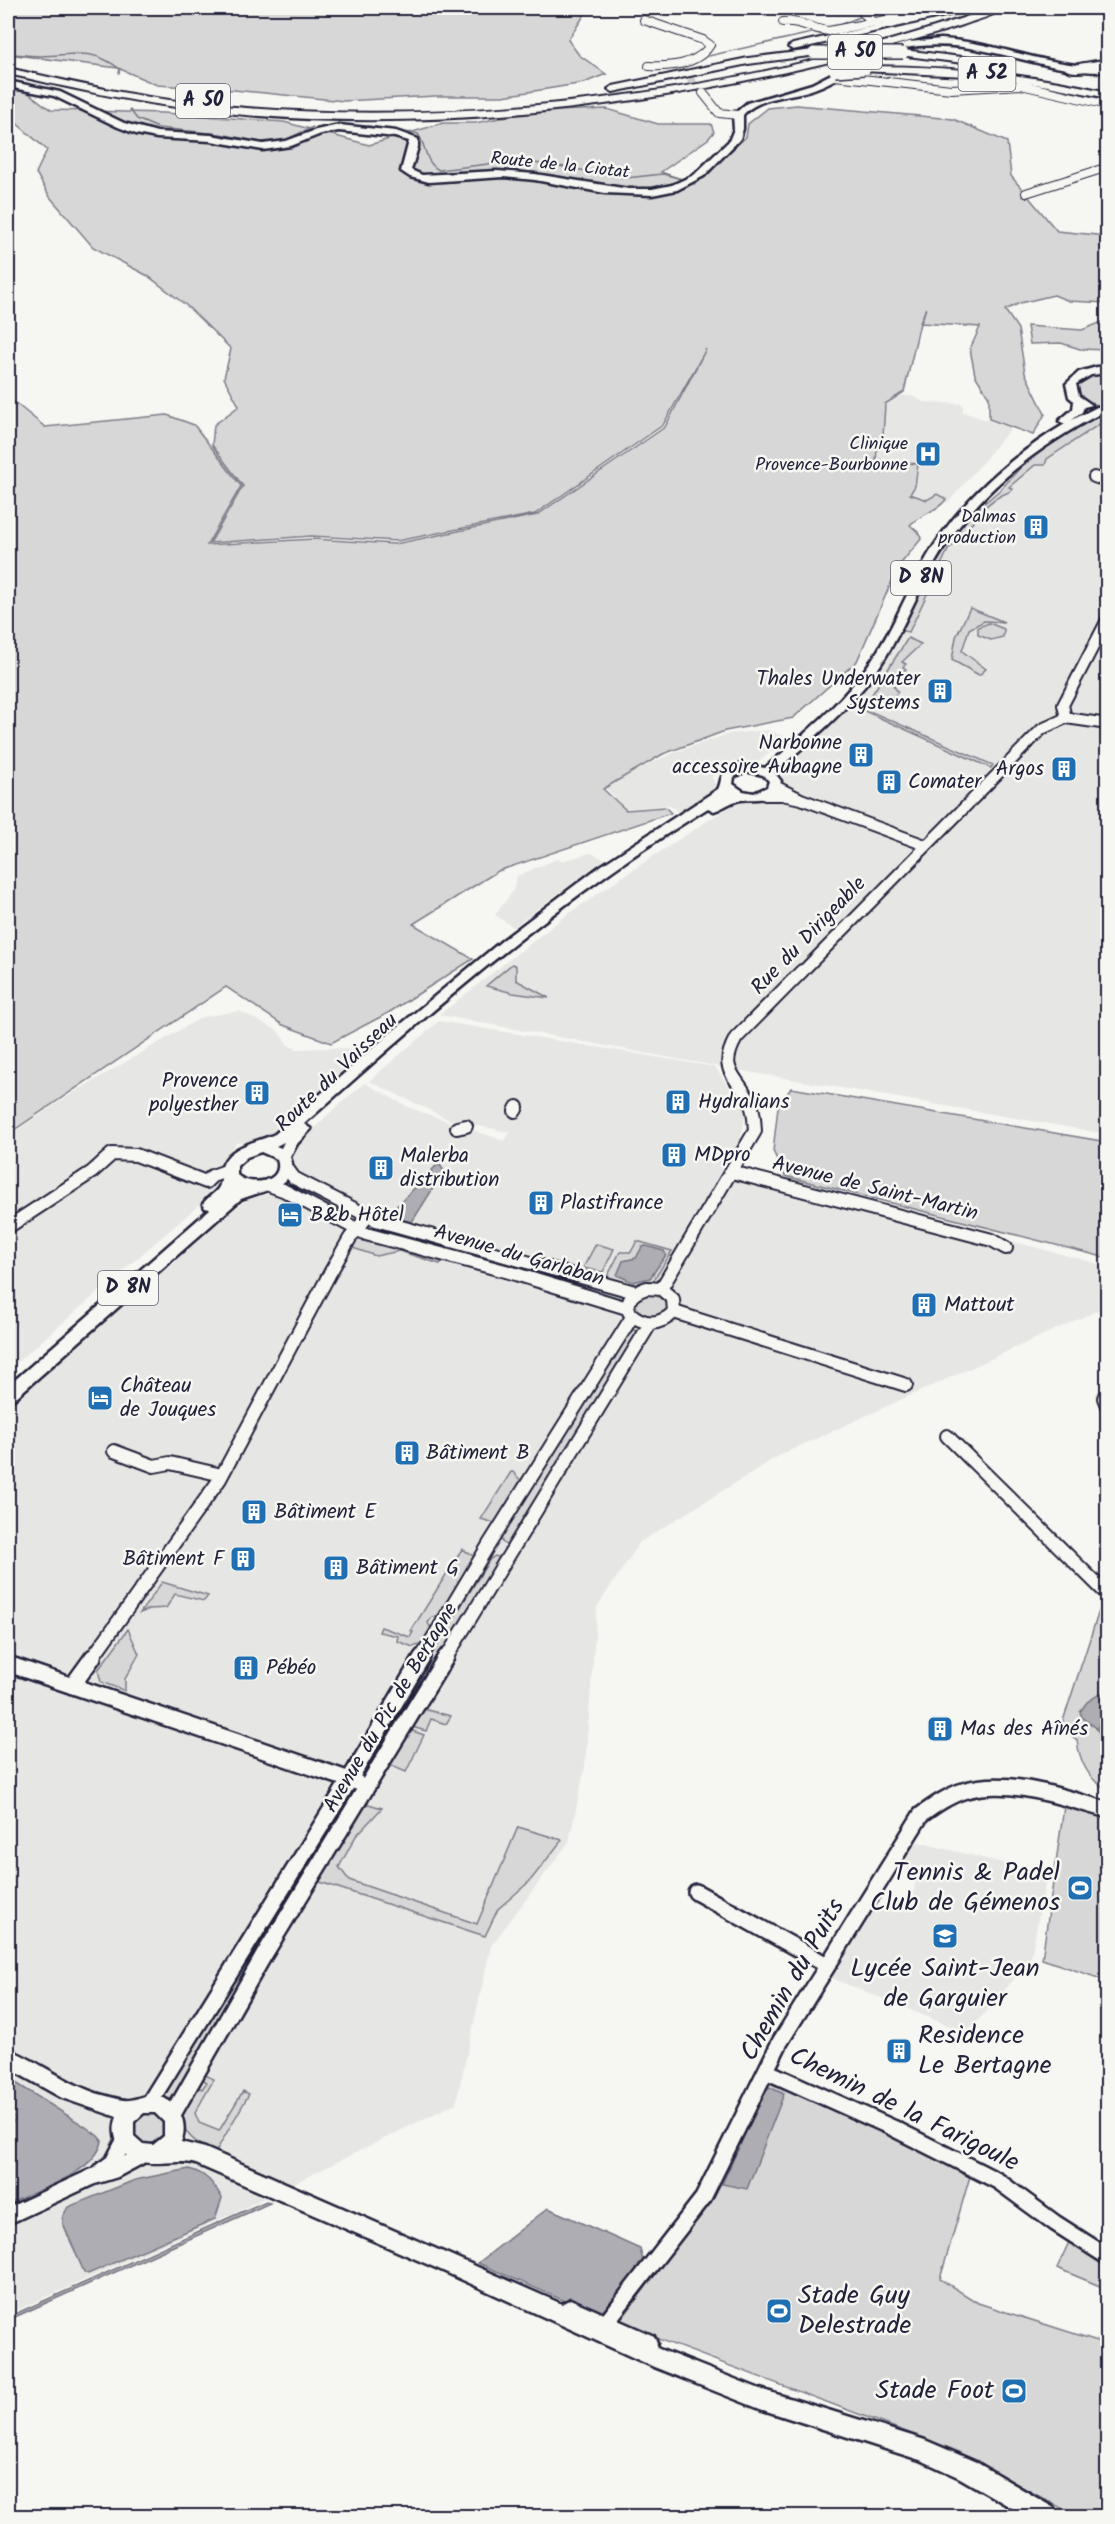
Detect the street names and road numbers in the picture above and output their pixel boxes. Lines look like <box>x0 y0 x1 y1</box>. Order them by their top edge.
road number: A 50 <box>828 35 882 69</box>
road number: A 52 <box>958 57 1016 91</box>
road number: A 50 <box>176 84 230 118</box>
street label: Route de la Ciotat <box>489 144 632 188</box>
road number: D 8N <box>891 561 951 595</box>
street label: Rue du Dirigeable <box>743 869 875 1003</box>
street label: Route du Vaisseau <box>268 1005 406 1141</box>
street label: Avenue de Saint-Martin <box>769 1147 981 1231</box>
street label: Avenue du Garlaban <box>430 1216 608 1296</box>
road number: D 8N <box>98 1271 158 1305</box>
street label: Avenue du Pic de Bertagne <box>315 1596 467 1819</box>
street label: Chemin du Puits <box>729 1891 857 2069</box>
street label: Chemin de la Farigoule <box>782 2036 1027 2184</box>

